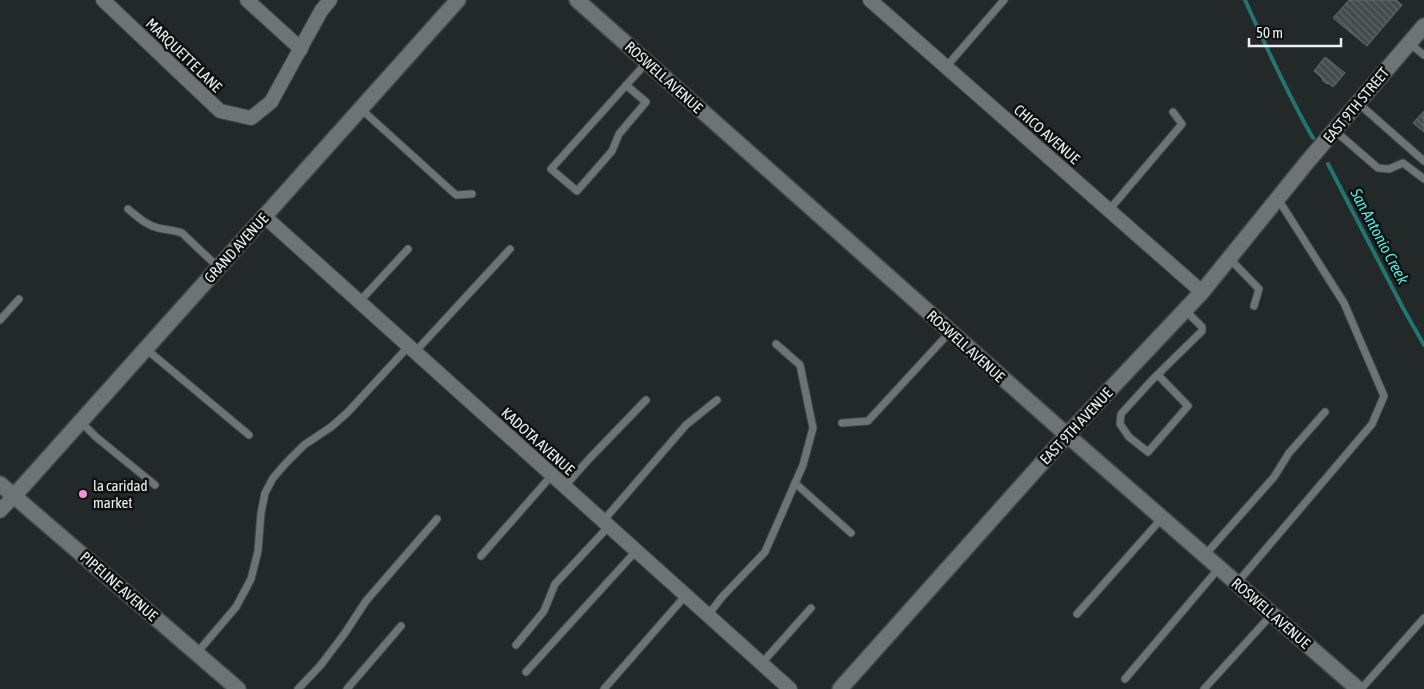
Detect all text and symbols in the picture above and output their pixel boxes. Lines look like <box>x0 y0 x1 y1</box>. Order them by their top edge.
street label: MARQUETTE LANE <box>143 15 226 96</box>
scale bar <box>1249 15 1342 47</box>
text: 50 m <box>1256 24 1283 41</box>
street label: ROSWELL AVENUE <box>622 38 707 117</box>
street label: EAST 9TH STREET <box>1320 64 1393 146</box>
street label: CHICO AVENUE <box>1011 101 1084 168</box>
water label: San Antonio Creek <box>1347 184 1413 288</box>
street label: GRAND AVENUE <box>201 210 272 286</box>
street label: ROSWELL AVENUE <box>924 307 1009 386</box>
street label: EAST 9TH AVENUE <box>1036 384 1116 468</box>
street label: KADOTA AVENUE <box>498 404 578 478</box>
place label: la caridad market <box>93 477 148 511</box>
marker: la caridad market <box>77 488 89 500</box>
street label: PIPELINE AVENUE <box>77 548 162 625</box>
street label: ROSWELL AVENUE <box>1228 574 1314 652</box>

